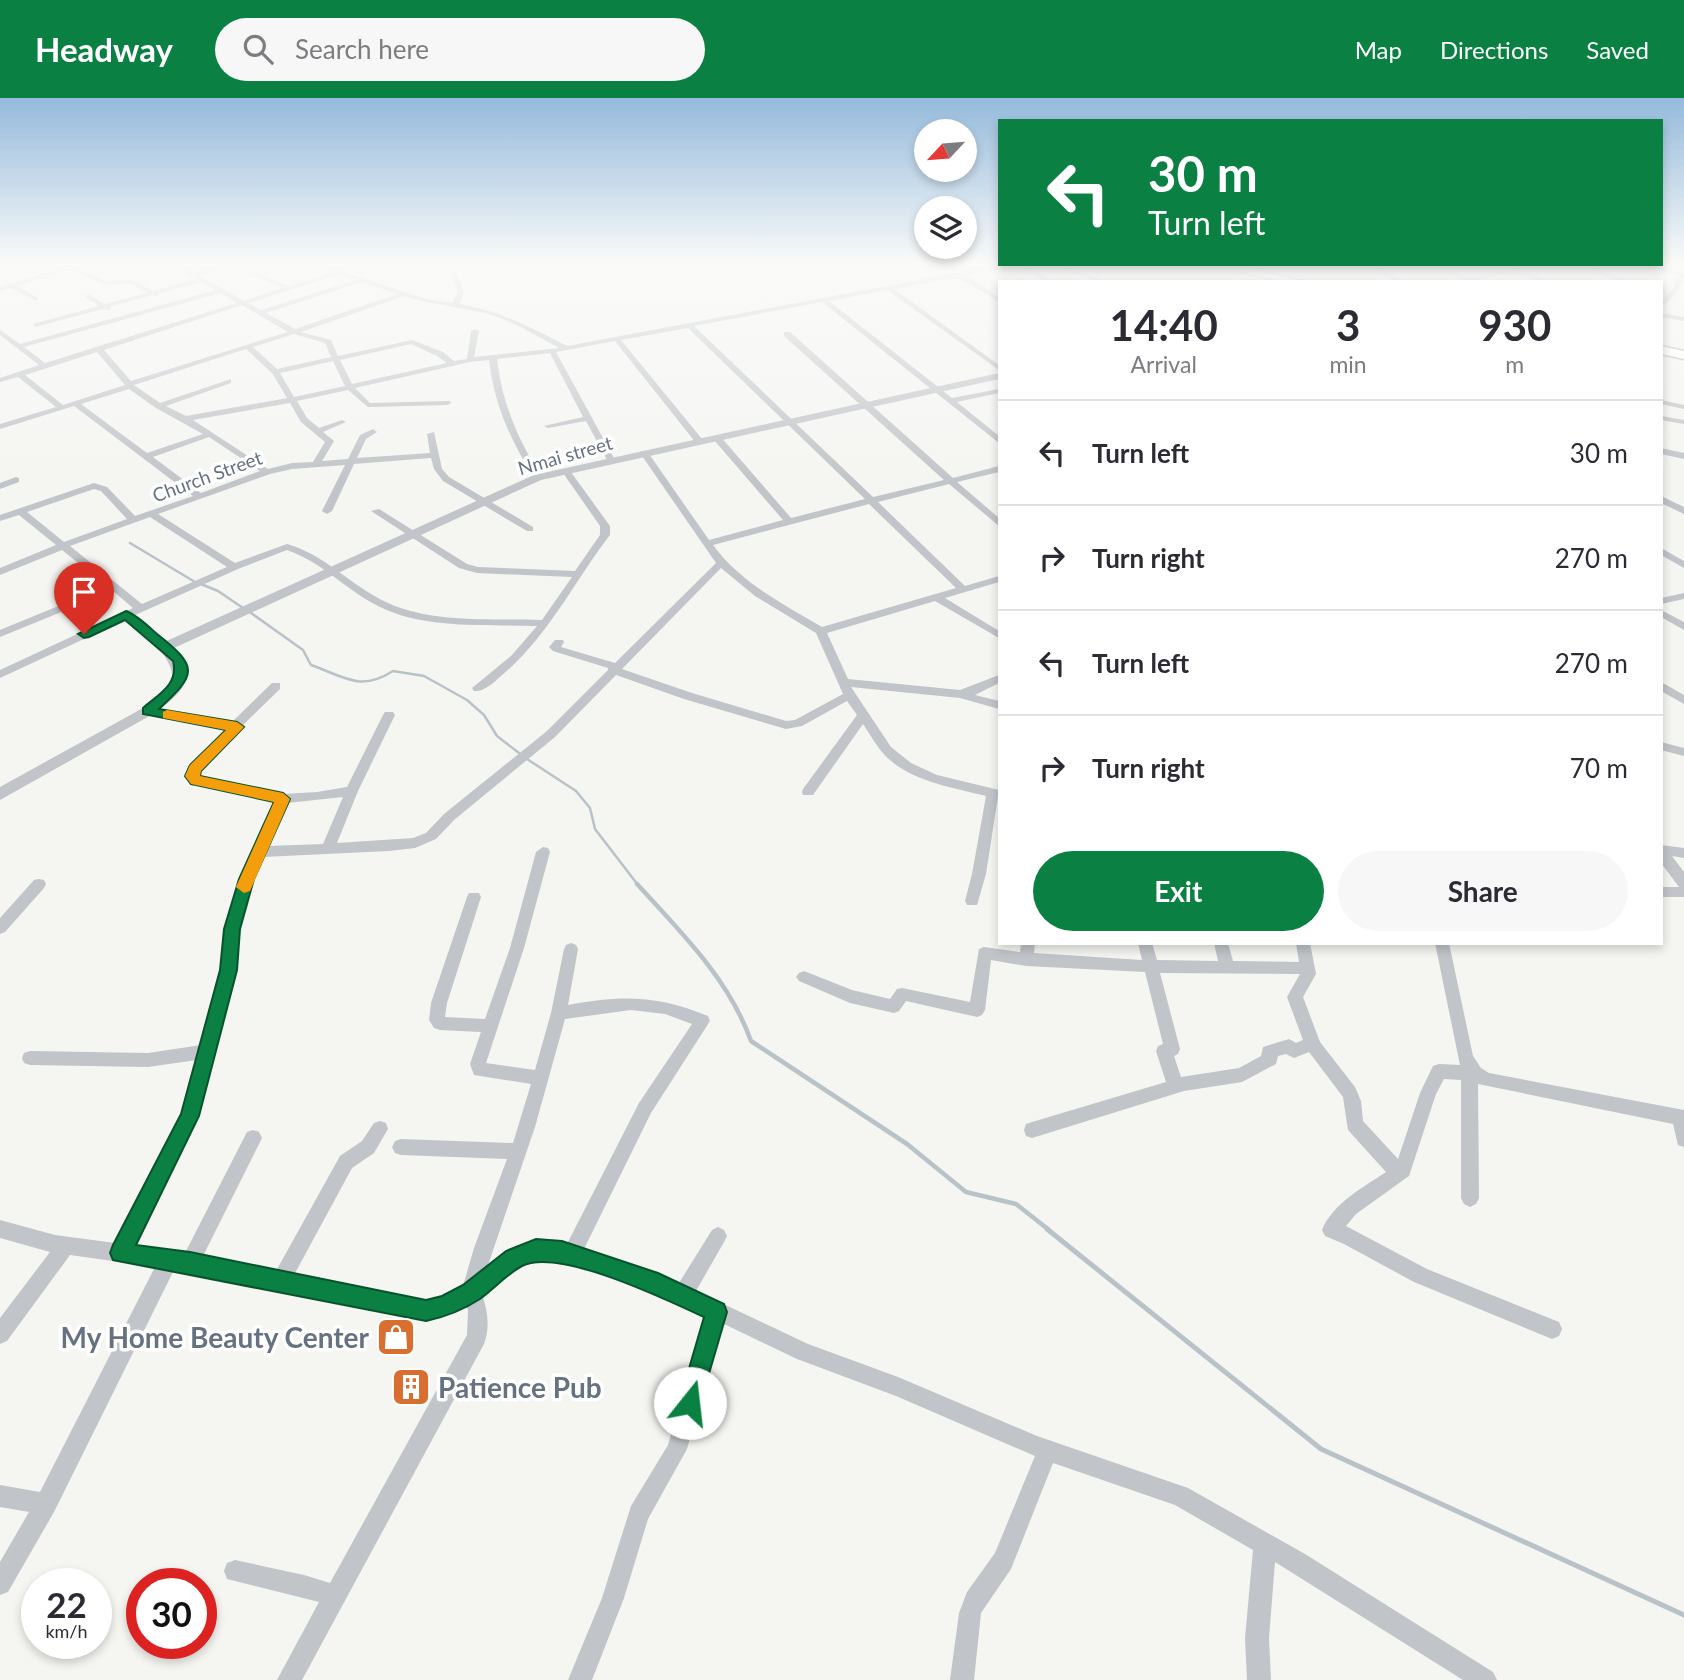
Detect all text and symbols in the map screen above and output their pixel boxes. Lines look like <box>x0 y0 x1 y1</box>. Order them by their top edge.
search box <box>215 18 705 81</box>
text: Headway <box>35 29 173 69</box>
icon: search <box>239 30 277 68</box>
text: Search here <box>295 33 429 65</box>
text: Map <box>1355 35 1402 64</box>
text: Directions <box>1440 35 1548 64</box>
text: Saved <box>1586 35 1649 64</box>
north arrow <box>914 119 976 182</box>
map controls <box>914 119 977 259</box>
text: 30 m <box>1148 144 1258 202</box>
icon: left <box>1033 147 1124 238</box>
button: layers <box>914 196 977 259</box>
text: Turn left <box>1148 203 1265 242</box>
text: 14:40 <box>1110 300 1218 350</box>
text: 3 <box>1336 300 1360 350</box>
text: 930 <box>1478 300 1551 350</box>
text: Arrival <box>1131 350 1197 378</box>
text: min <box>1329 350 1367 378</box>
text: m <box>1505 350 1524 378</box>
street label: Nmai street <box>515 430 615 479</box>
icon: left <box>1033 434 1071 472</box>
text: Turn left <box>1092 437 1189 469</box>
text: 30 m <box>1570 437 1628 469</box>
street label: Church Street <box>149 445 265 506</box>
icon: right <box>1033 539 1071 577</box>
text: Turn right <box>1092 542 1205 574</box>
text: 270 m <box>1555 542 1628 574</box>
pin <box>54 562 114 634</box>
icon: arrive <box>65 573 103 611</box>
icon: left <box>1033 644 1071 682</box>
text: Turn left <box>1092 647 1189 679</box>
text: 270 m <box>1555 647 1628 679</box>
icon: right <box>1033 749 1071 787</box>
text: Turn right <box>1092 752 1205 784</box>
text: 70 m <box>1570 752 1628 784</box>
button: Exit <box>1033 851 1324 931</box>
button: Share <box>1338 851 1628 931</box>
shop icon: My Home Beauty Center <box>375 1316 417 1358</box>
place label: My Home Beauty Center <box>61 1320 370 1354</box>
building icon: Patience Pub <box>390 1366 432 1408</box>
position arrow <box>653 1366 727 1440</box>
place label: Patience Pub <box>438 1370 602 1404</box>
speed limit sign: 30 <box>126 1568 217 1659</box>
text: 22 <box>46 1583 87 1625</box>
text: km/h <box>45 1620 88 1642</box>

